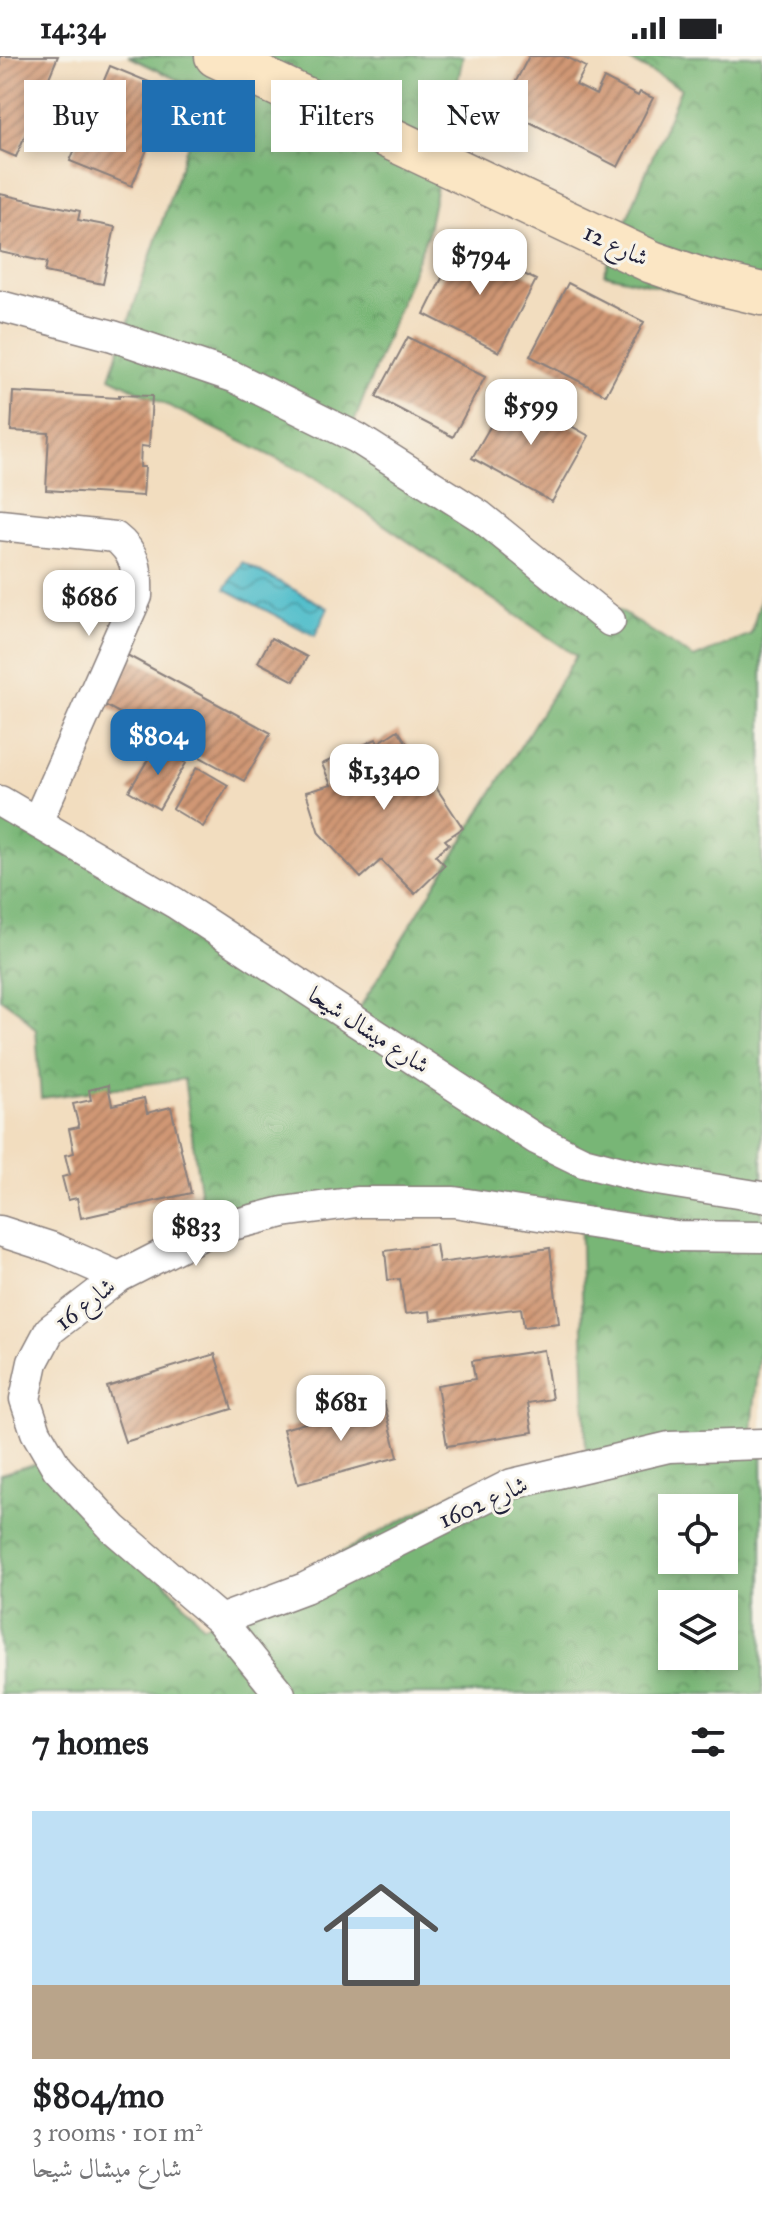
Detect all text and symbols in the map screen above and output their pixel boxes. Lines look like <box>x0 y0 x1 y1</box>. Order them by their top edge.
text: 14:34 <box>40 10 105 46</box>
chip: Buy <box>24 80 126 152</box>
chip: Rent <box>142 80 255 152</box>
chip: Filters <box>271 80 402 152</box>
chip: New <box>418 80 528 152</box>
street label: شارع 12 <box>577 217 653 278</box>
pin: $794 <box>433 229 527 297</box>
text: $794 <box>451 239 509 271</box>
pin: $599 <box>484 379 578 447</box>
text: $599 <box>503 389 559 421</box>
pin: $686 <box>42 570 136 638</box>
text: $686 <box>61 580 117 612</box>
pin: $804 <box>111 709 205 777</box>
text: $804 <box>128 719 188 751</box>
pin: $1,340 <box>319 744 449 812</box>
text: $1,340 <box>348 754 420 786</box>
street label: شارع ميشال شيحا <box>300 980 435 1085</box>
pin: $833 <box>149 1200 243 1268</box>
text: $833 <box>171 1210 221 1242</box>
street label: شارع 16 <box>49 1271 124 1341</box>
pin: $681 <box>294 1375 388 1443</box>
text: $681 <box>314 1385 368 1417</box>
street label: شارع 1602 <box>434 1469 534 1539</box>
map controls <box>658 1494 738 1670</box>
button: locate <box>658 1494 738 1574</box>
button: layers <box>658 1590 738 1670</box>
icon: filters <box>686 1720 730 1764</box>
text: 7 homes <box>32 1722 149 1763</box>
icon: home <box>309 1863 453 2007</box>
text: $804/mo <box>32 2075 164 2116</box>
text: 3 rooms · 101 m² <box>32 2116 203 2148</box>
text: شارع ميشال شيحا <box>32 2152 182 2184</box>

